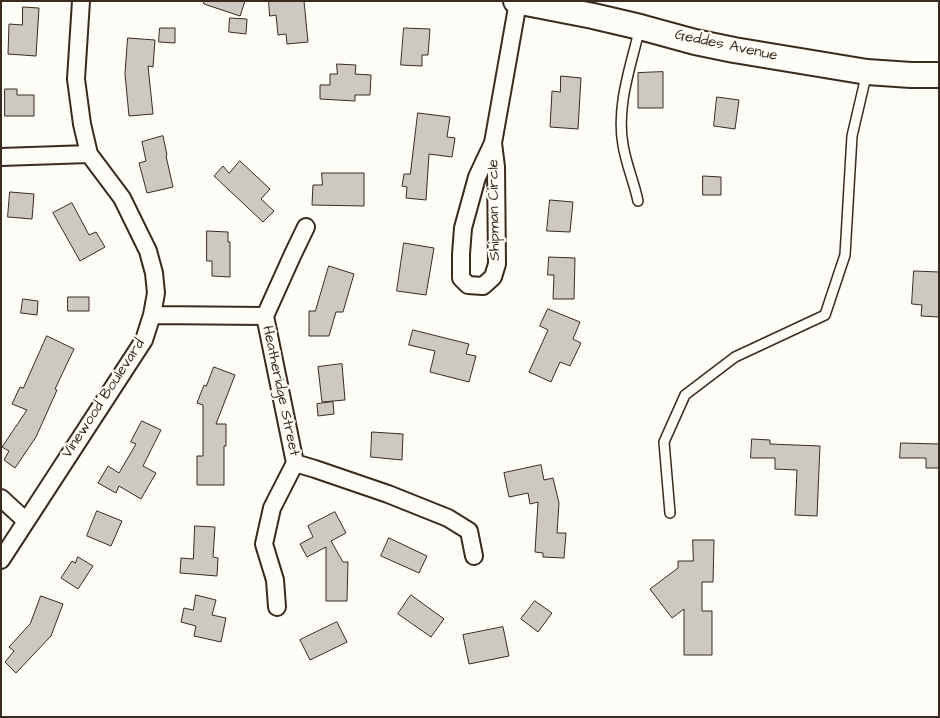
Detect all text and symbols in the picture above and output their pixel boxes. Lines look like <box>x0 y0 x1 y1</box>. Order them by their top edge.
street label: Geddes Avenue <box>673 26 779 66</box>
street label: Shipman Circle <box>485 159 505 261</box>
street label: Heatheridge Street <box>257 324 303 458</box>
street label: Vinewood Boulevard <box>59 336 149 462</box>

